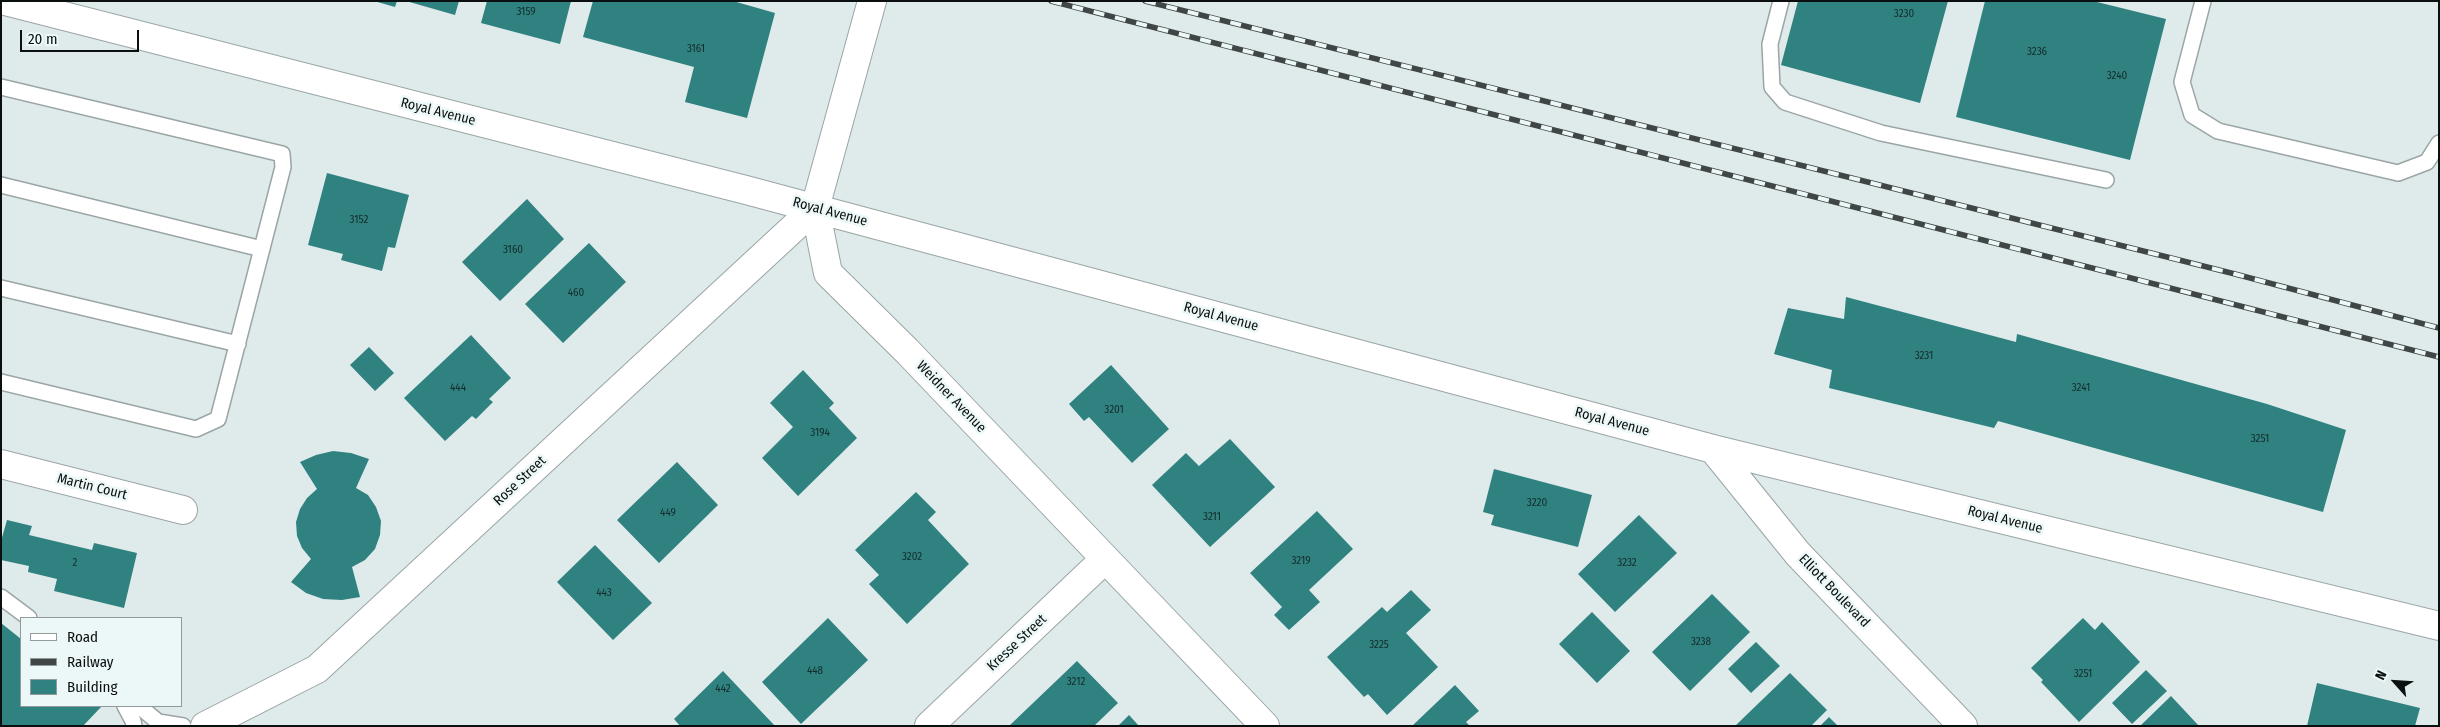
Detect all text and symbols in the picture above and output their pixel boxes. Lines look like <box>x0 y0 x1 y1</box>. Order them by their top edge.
house number: 3159 <box>516 5 536 19</box>
house number: 3230 <box>1894 7 1914 21</box>
scale bar <box>22 20 141 52</box>
text: 20 m <box>28 30 58 48</box>
house number: 3161 <box>687 42 705 56</box>
house number: 3236 <box>2027 45 2047 59</box>
house number: 3240 <box>2107 69 2127 83</box>
street label: Royal Avenue <box>399 95 477 129</box>
street label: Royal Avenue <box>791 194 869 230</box>
house number: 3152 <box>350 213 368 227</box>
house number: 3160 <box>503 243 523 257</box>
house number: 460 <box>568 286 584 300</box>
street label: Royal Avenue <box>1182 299 1260 335</box>
house number: 3231 <box>1915 349 1933 363</box>
street label: Weidner Avenue <box>913 358 989 436</box>
house number: 444 <box>450 381 466 395</box>
house number: 3241 <box>2072 381 2090 395</box>
house number: 3201 <box>1104 403 1124 417</box>
street label: Royal Avenue <box>1573 404 1651 440</box>
house number: 3194 <box>810 426 830 440</box>
house number: 3251 <box>2251 432 2269 446</box>
street label: Rose Street <box>490 453 550 509</box>
street label: Martin Court <box>55 470 129 504</box>
house number: 3220 <box>1527 496 1547 510</box>
street label: Royal Avenue <box>1966 503 2044 537</box>
house number: 449 <box>660 506 676 520</box>
house number: 3211 <box>1203 510 1221 524</box>
house number: 3202 <box>902 550 922 564</box>
street label: Elliott Boulevard <box>1795 551 1873 631</box>
house number: 3219 <box>1291 554 1311 568</box>
house number: 2 <box>73 556 77 570</box>
house number: 3232 <box>1617 556 1637 570</box>
house number: 443 <box>596 586 612 600</box>
street label: Kresse Street <box>984 611 1050 675</box>
legend <box>20 617 182 707</box>
text: Road <box>67 628 98 646</box>
house number: 3238 <box>1691 635 1711 649</box>
house number: 3225 <box>1369 638 1389 652</box>
text: Railway <box>67 653 114 671</box>
north arrow <box>2370 657 2420 707</box>
house number: 448 <box>807 664 823 678</box>
house number: 3251 <box>2074 667 2092 681</box>
text: N <box>2372 668 2391 683</box>
house number: 3212 <box>1067 675 1085 689</box>
text: Building <box>67 678 118 696</box>
house number: 442 <box>715 682 731 696</box>

